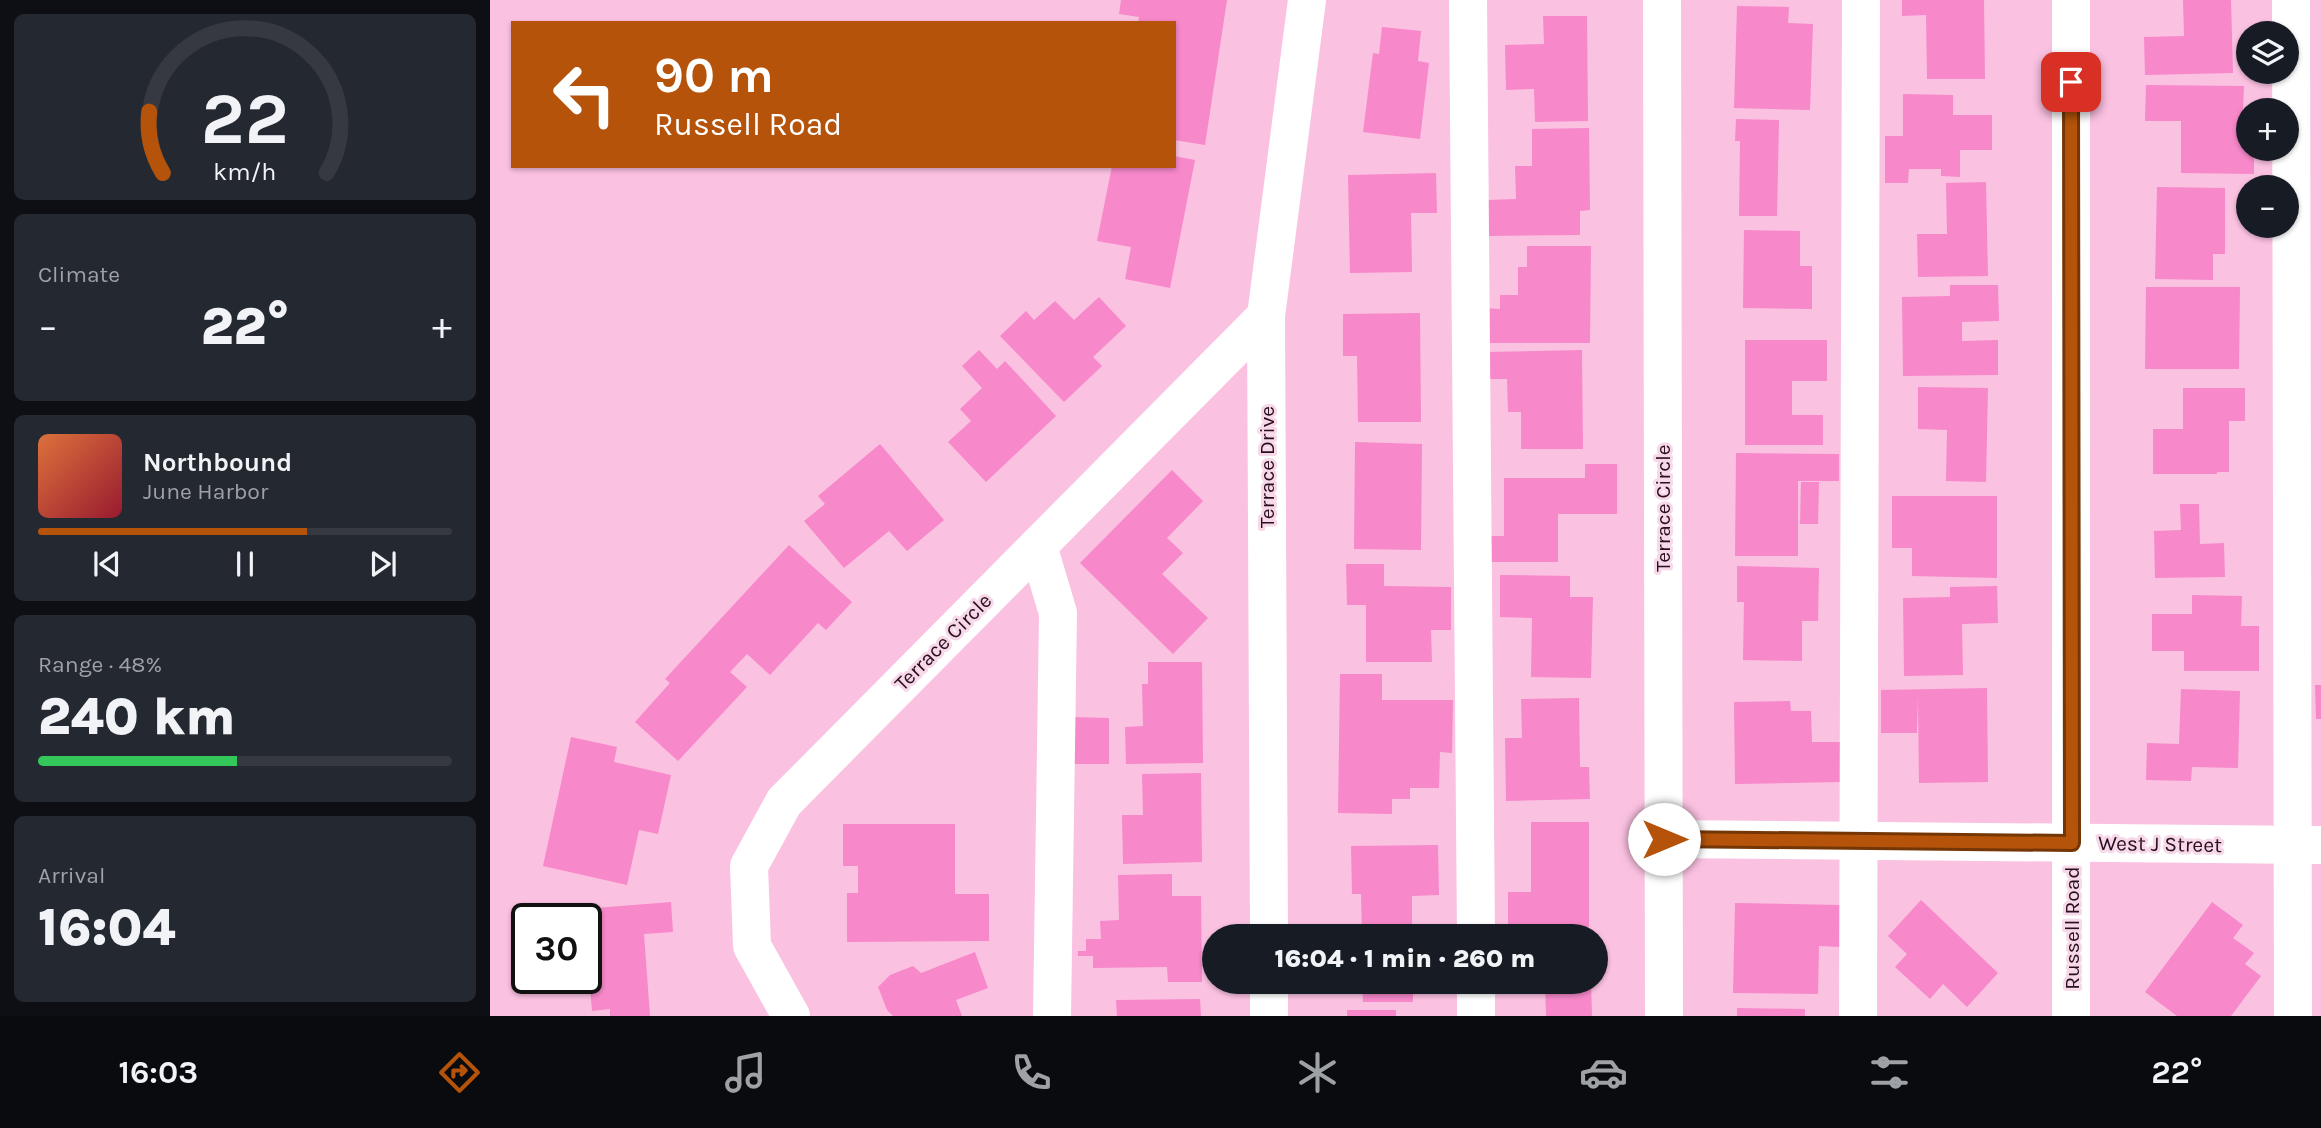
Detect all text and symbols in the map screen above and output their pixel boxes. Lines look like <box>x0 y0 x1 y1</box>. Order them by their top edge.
map controls <box>2236 21 2299 238</box>
button: layers <box>2236 21 2299 84</box>
text: 90 m <box>654 47 774 104</box>
icon: left <box>539 49 630 140</box>
pin <box>2041 52 2101 112</box>
icon: arrive <box>2052 63 2090 101</box>
text: 22 <box>201 77 289 162</box>
button: + <box>2236 98 2299 161</box>
text: Russell Road <box>654 106 842 143</box>
text: km/h <box>213 157 277 186</box>
button: − <box>2236 175 2299 238</box>
text: Climate <box>38 261 120 288</box>
text: 22° <box>201 296 289 357</box>
text: − <box>38 304 58 349</box>
text: + <box>432 304 452 349</box>
street label: Terrace Drive <box>1255 406 1279 528</box>
street label: Terrace Circle <box>1651 444 1675 572</box>
text: Northbound <box>143 447 292 478</box>
text: June Harbor <box>143 478 268 505</box>
icon: previous <box>88 545 126 583</box>
icon: pause <box>226 545 264 583</box>
icon: next <box>364 545 402 583</box>
street label: Terrace Circle <box>890 589 996 695</box>
text: Range · 48% <box>38 651 162 678</box>
text: 240 km <box>38 686 235 747</box>
position arrow <box>1627 802 1701 876</box>
street label: West J Street <box>2098 831 2222 857</box>
text: Arrival <box>38 862 105 889</box>
street label: Russell Road <box>2060 866 2084 990</box>
text: 16:04 <box>38 897 176 958</box>
speed limit sign: 30 <box>511 903 602 994</box>
text: 16:04 · 1 min · 260 m <box>1275 943 1535 974</box>
icon: directions <box>435 1048 484 1097</box>
icon: music <box>721 1048 770 1097</box>
icon: phone <box>1007 1048 1056 1097</box>
icon: climate <box>1293 1048 1342 1097</box>
icon: car <box>1579 1048 1628 1097</box>
icon: filters <box>1865 1048 1914 1097</box>
text: 16:03 <box>119 1054 198 1091</box>
text: 22° <box>2151 1054 2202 1091</box>

